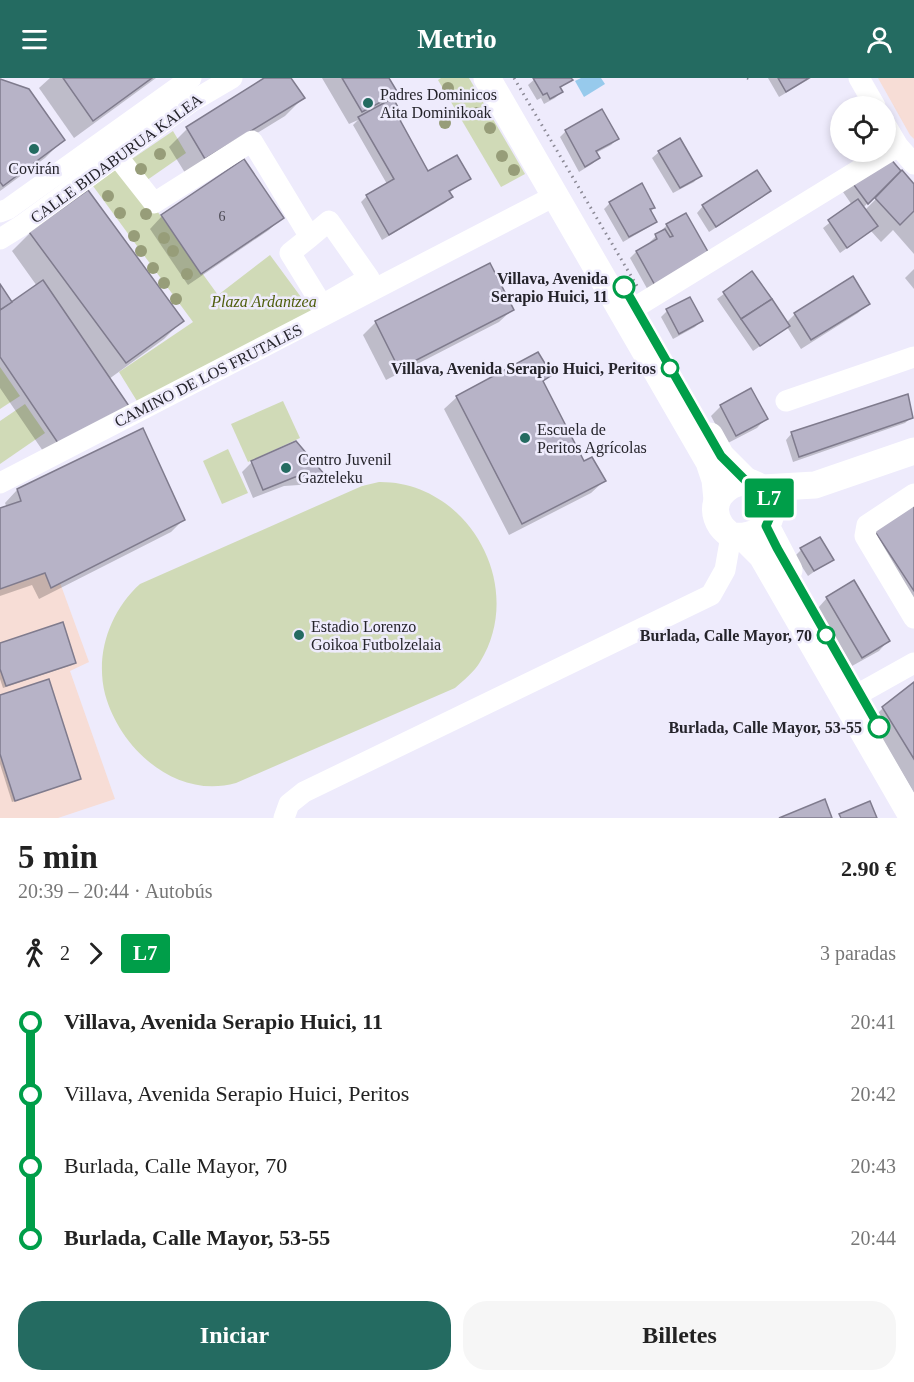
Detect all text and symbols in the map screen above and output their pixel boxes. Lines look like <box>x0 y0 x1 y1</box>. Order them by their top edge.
icon: menu <box>18 23 51 56</box>
icon: person <box>863 23 896 56</box>
text: Metrio <box>417 24 497 54</box>
place label: Padres Dominicos Aita Dominikoak <box>380 86 497 121</box>
street label: CALLE BIDABURUA KALEA <box>27 90 206 226</box>
marker: Padres Dominicos Aita Dominikoak <box>361 96 375 110</box>
map controls <box>830 96 896 162</box>
button: locate <box>830 96 896 162</box>
marker: Covirán <box>27 142 41 156</box>
place label: Covirán <box>8 160 60 177</box>
house number: 6 <box>219 209 226 224</box>
place label: Villava, Avenida Serapio Huici, 11 <box>491 270 608 306</box>
marker: Villava, Avenida Serapio Huici, 11 <box>613 276 635 298</box>
park label: Plaza Ardantzea <box>210 293 317 310</box>
street label: CAMINO DE LOS FRUTALES <box>112 321 305 430</box>
marker: Villava, Avenida Serapio Huici, Peritos <box>661 359 679 377</box>
place label: Villava, Avenida Serapio Huici, Peritos <box>391 360 656 378</box>
place label: Escuela de Peritos Agrícolas <box>537 421 647 457</box>
marker: Escuela de Peritos Agrícolas <box>518 431 532 445</box>
place label: Centro Juvenil Gazteleku <box>298 451 392 486</box>
marker: Centro Juvenil Gazteleku <box>279 461 293 475</box>
line badge: L7 <box>742 478 796 518</box>
text: L7 <box>757 486 781 510</box>
place label: Estadio Lorenzo Goikoa Futbolzelaia <box>311 618 441 653</box>
marker: Burlada, Calle Mayor, 70 <box>817 626 835 644</box>
place label: Burlada, Calle Mayor, 70 <box>640 627 812 645</box>
marker: Estadio Lorenzo Goikoa Futbolzelaia <box>292 628 306 642</box>
marker: Burlada, Calle Mayor, 53-55 <box>868 716 890 738</box>
place label: Burlada, Calle Mayor, 53-55 <box>668 719 862 737</box>
text: 5 min <box>18 839 98 875</box>
text: 2.90 € <box>841 856 896 881</box>
text: 20:39 – 20:44 · Autobús <box>18 880 212 902</box>
icon: walk <box>18 937 51 970</box>
icon: forward <box>79 937 112 970</box>
text: L7 <box>133 941 158 965</box>
text: 2 <box>60 942 70 964</box>
text: 3 paradas <box>820 942 896 964</box>
text: Villava, Avenida Serapio Huici, 11 <box>64 1009 383 1034</box>
text: 20:41 <box>850 1011 896 1033</box>
text: Villava, Avenida Serapio Huici, Peritos <box>64 1081 409 1106</box>
text: 20:42 <box>850 1083 896 1105</box>
text: Burlada, Calle Mayor, 70 <box>64 1153 287 1178</box>
text: 20:43 <box>850 1155 896 1177</box>
text: Burlada, Calle Mayor, 53-55 <box>64 1225 330 1250</box>
text: 20:44 <box>850 1227 896 1249</box>
button: Iniciar <box>18 1301 451 1370</box>
button: Billetes <box>463 1301 896 1370</box>

